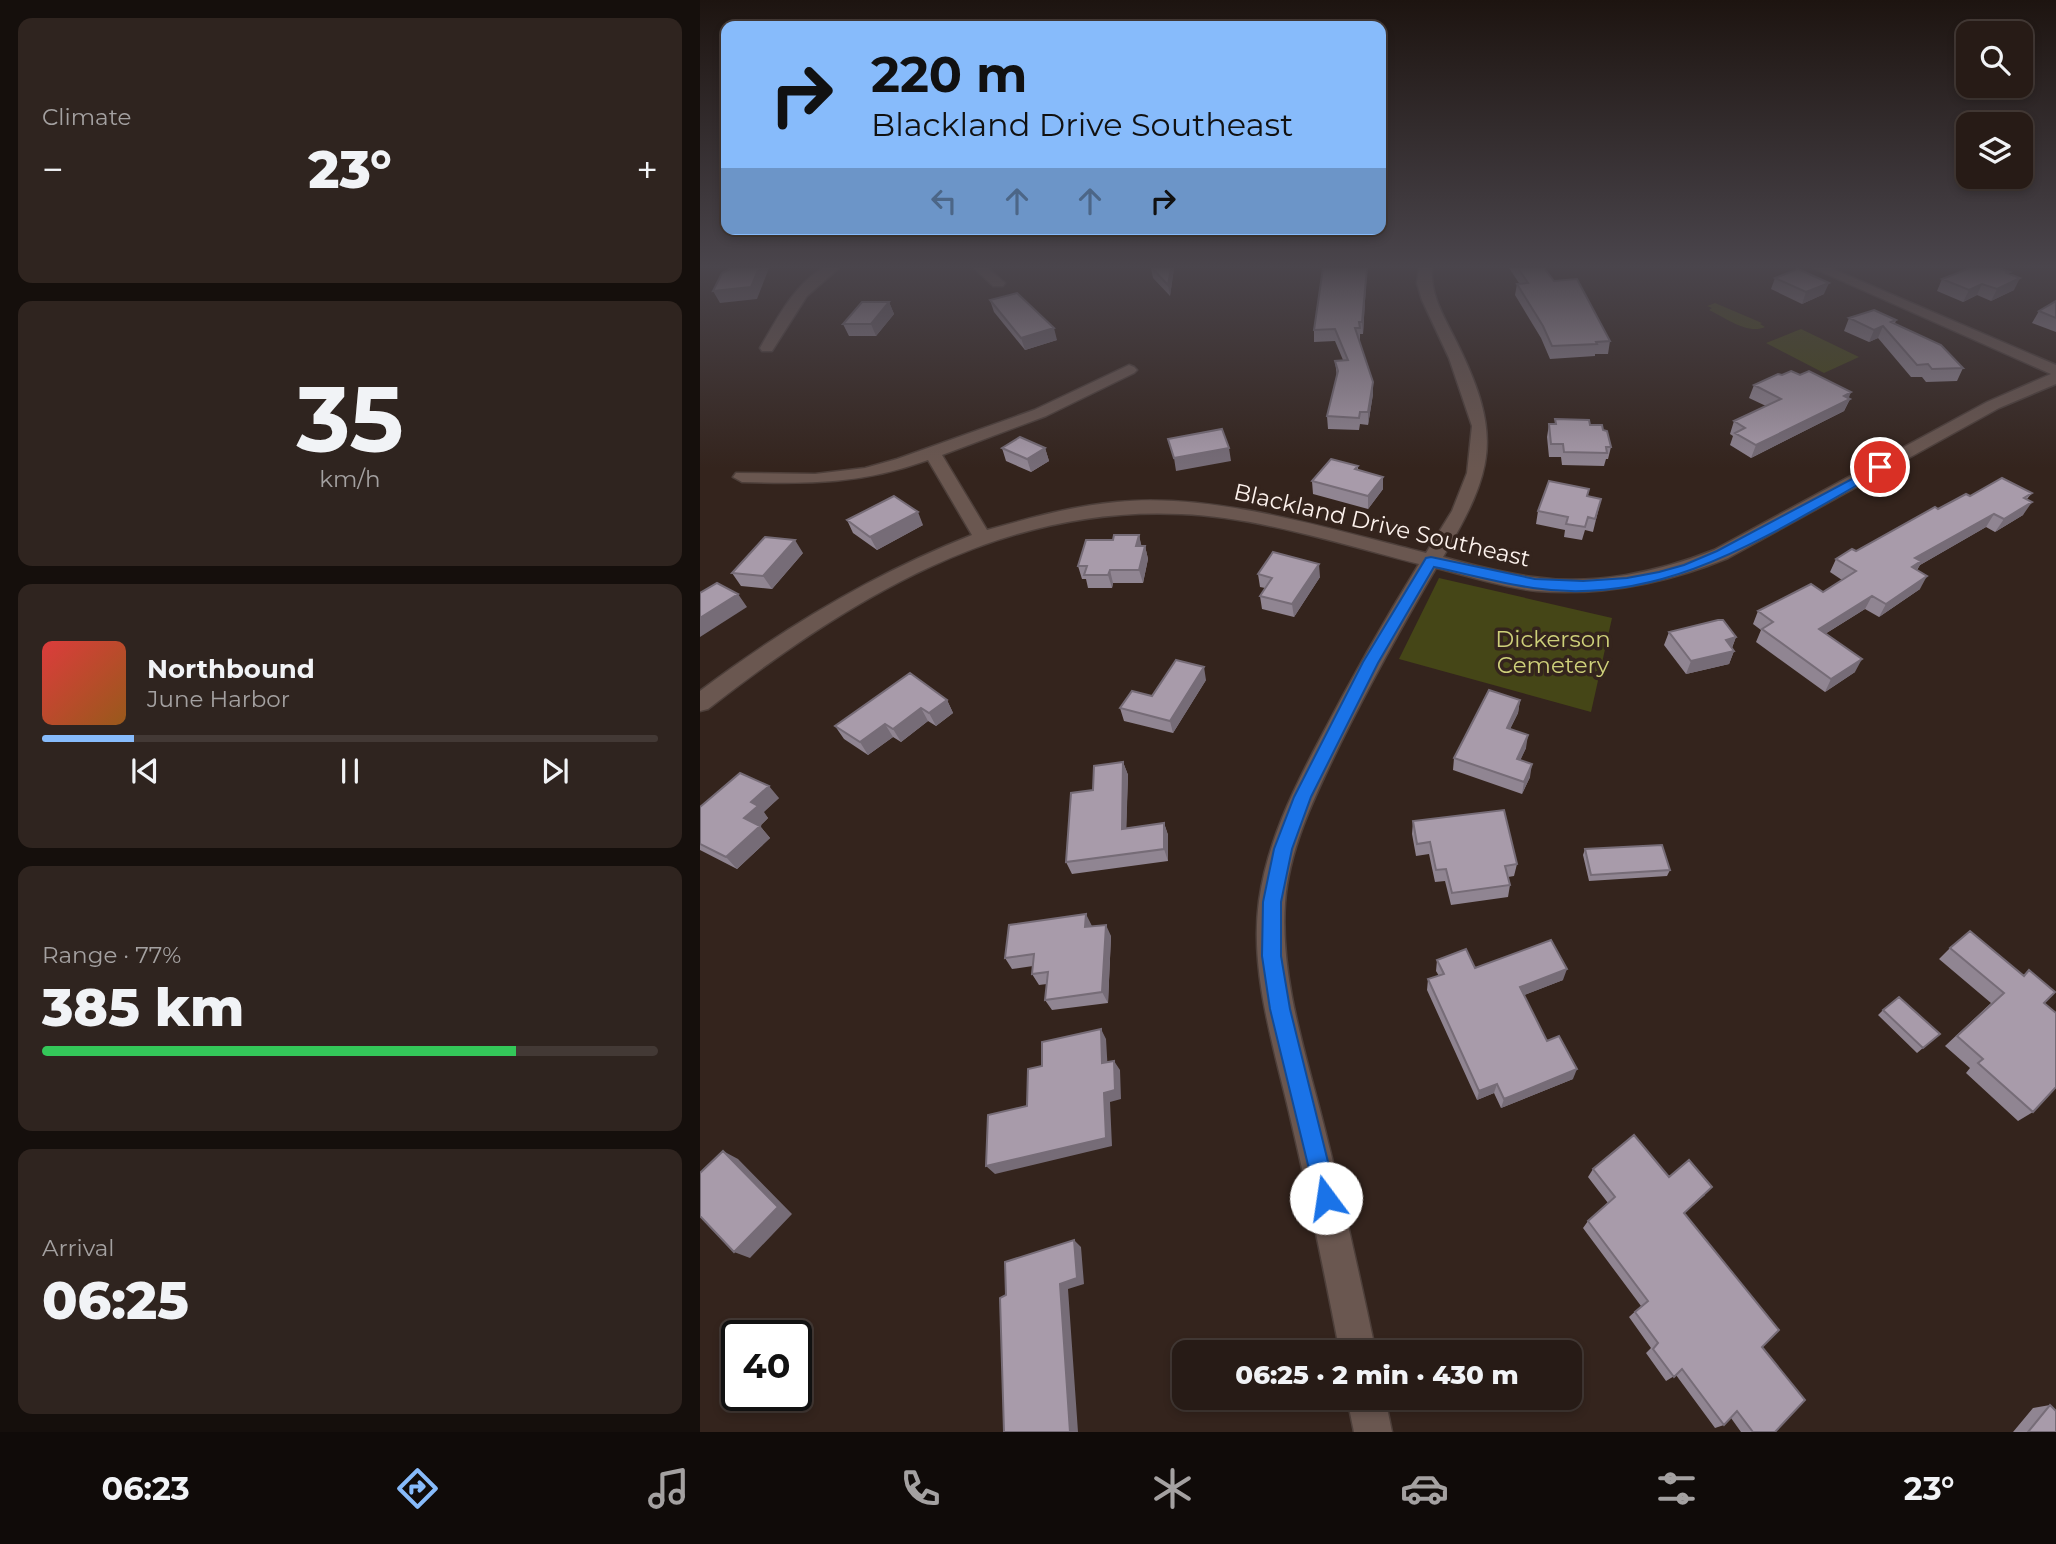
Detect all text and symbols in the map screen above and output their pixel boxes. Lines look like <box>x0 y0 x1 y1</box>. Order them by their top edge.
map controls <box>1956 21 2033 189</box>
button: search <box>1956 21 2033 98</box>
text: 220 m <box>871 45 1027 104</box>
icon: right <box>756 49 847 140</box>
text: Climate <box>42 103 131 131</box>
text: Blackland Drive Southeast <box>871 105 1293 144</box>
button: layers <box>1956 112 2033 189</box>
text: 23° <box>308 138 392 201</box>
text: − <box>42 146 64 193</box>
text: + <box>636 146 658 193</box>
icon: left <box>925 182 963 220</box>
icon: ahead <box>998 182 1036 220</box>
icon: ahead <box>1071 182 1109 220</box>
icon: right <box>1144 182 1182 220</box>
text: 35 <box>296 364 404 475</box>
pin <box>1850 437 1910 497</box>
icon: arrive <box>1861 448 1899 486</box>
text: km/h <box>319 465 381 493</box>
street label: Blackland Drive Southeast <box>1231 477 1533 573</box>
park label: Dickerson Cemetery <box>1495 625 1611 679</box>
text: Northbound <box>147 653 315 685</box>
text: June Harbor <box>147 685 290 713</box>
icon: previous <box>126 752 164 790</box>
icon: pause <box>331 752 369 790</box>
icon: next <box>536 752 574 790</box>
text: Range · 77% <box>42 941 181 969</box>
text: 385 km <box>42 976 244 1039</box>
position arrow <box>1289 1161 1363 1235</box>
text: Arrival <box>42 1234 115 1262</box>
text: 06:25 <box>42 1269 189 1332</box>
speed limit sign: 40 <box>721 1320 812 1411</box>
text: 06:25 · 2 min · 430 m <box>1235 1359 1519 1391</box>
icon: directions <box>393 1464 442 1513</box>
icon: music <box>644 1464 693 1513</box>
icon: phone <box>896 1464 945 1513</box>
icon: climate <box>1148 1464 1197 1513</box>
icon: car <box>1400 1464 1449 1513</box>
icon: filters <box>1652 1464 1701 1513</box>
text: 06:23 <box>101 1469 190 1508</box>
text: 23° <box>1904 1469 1955 1508</box>

